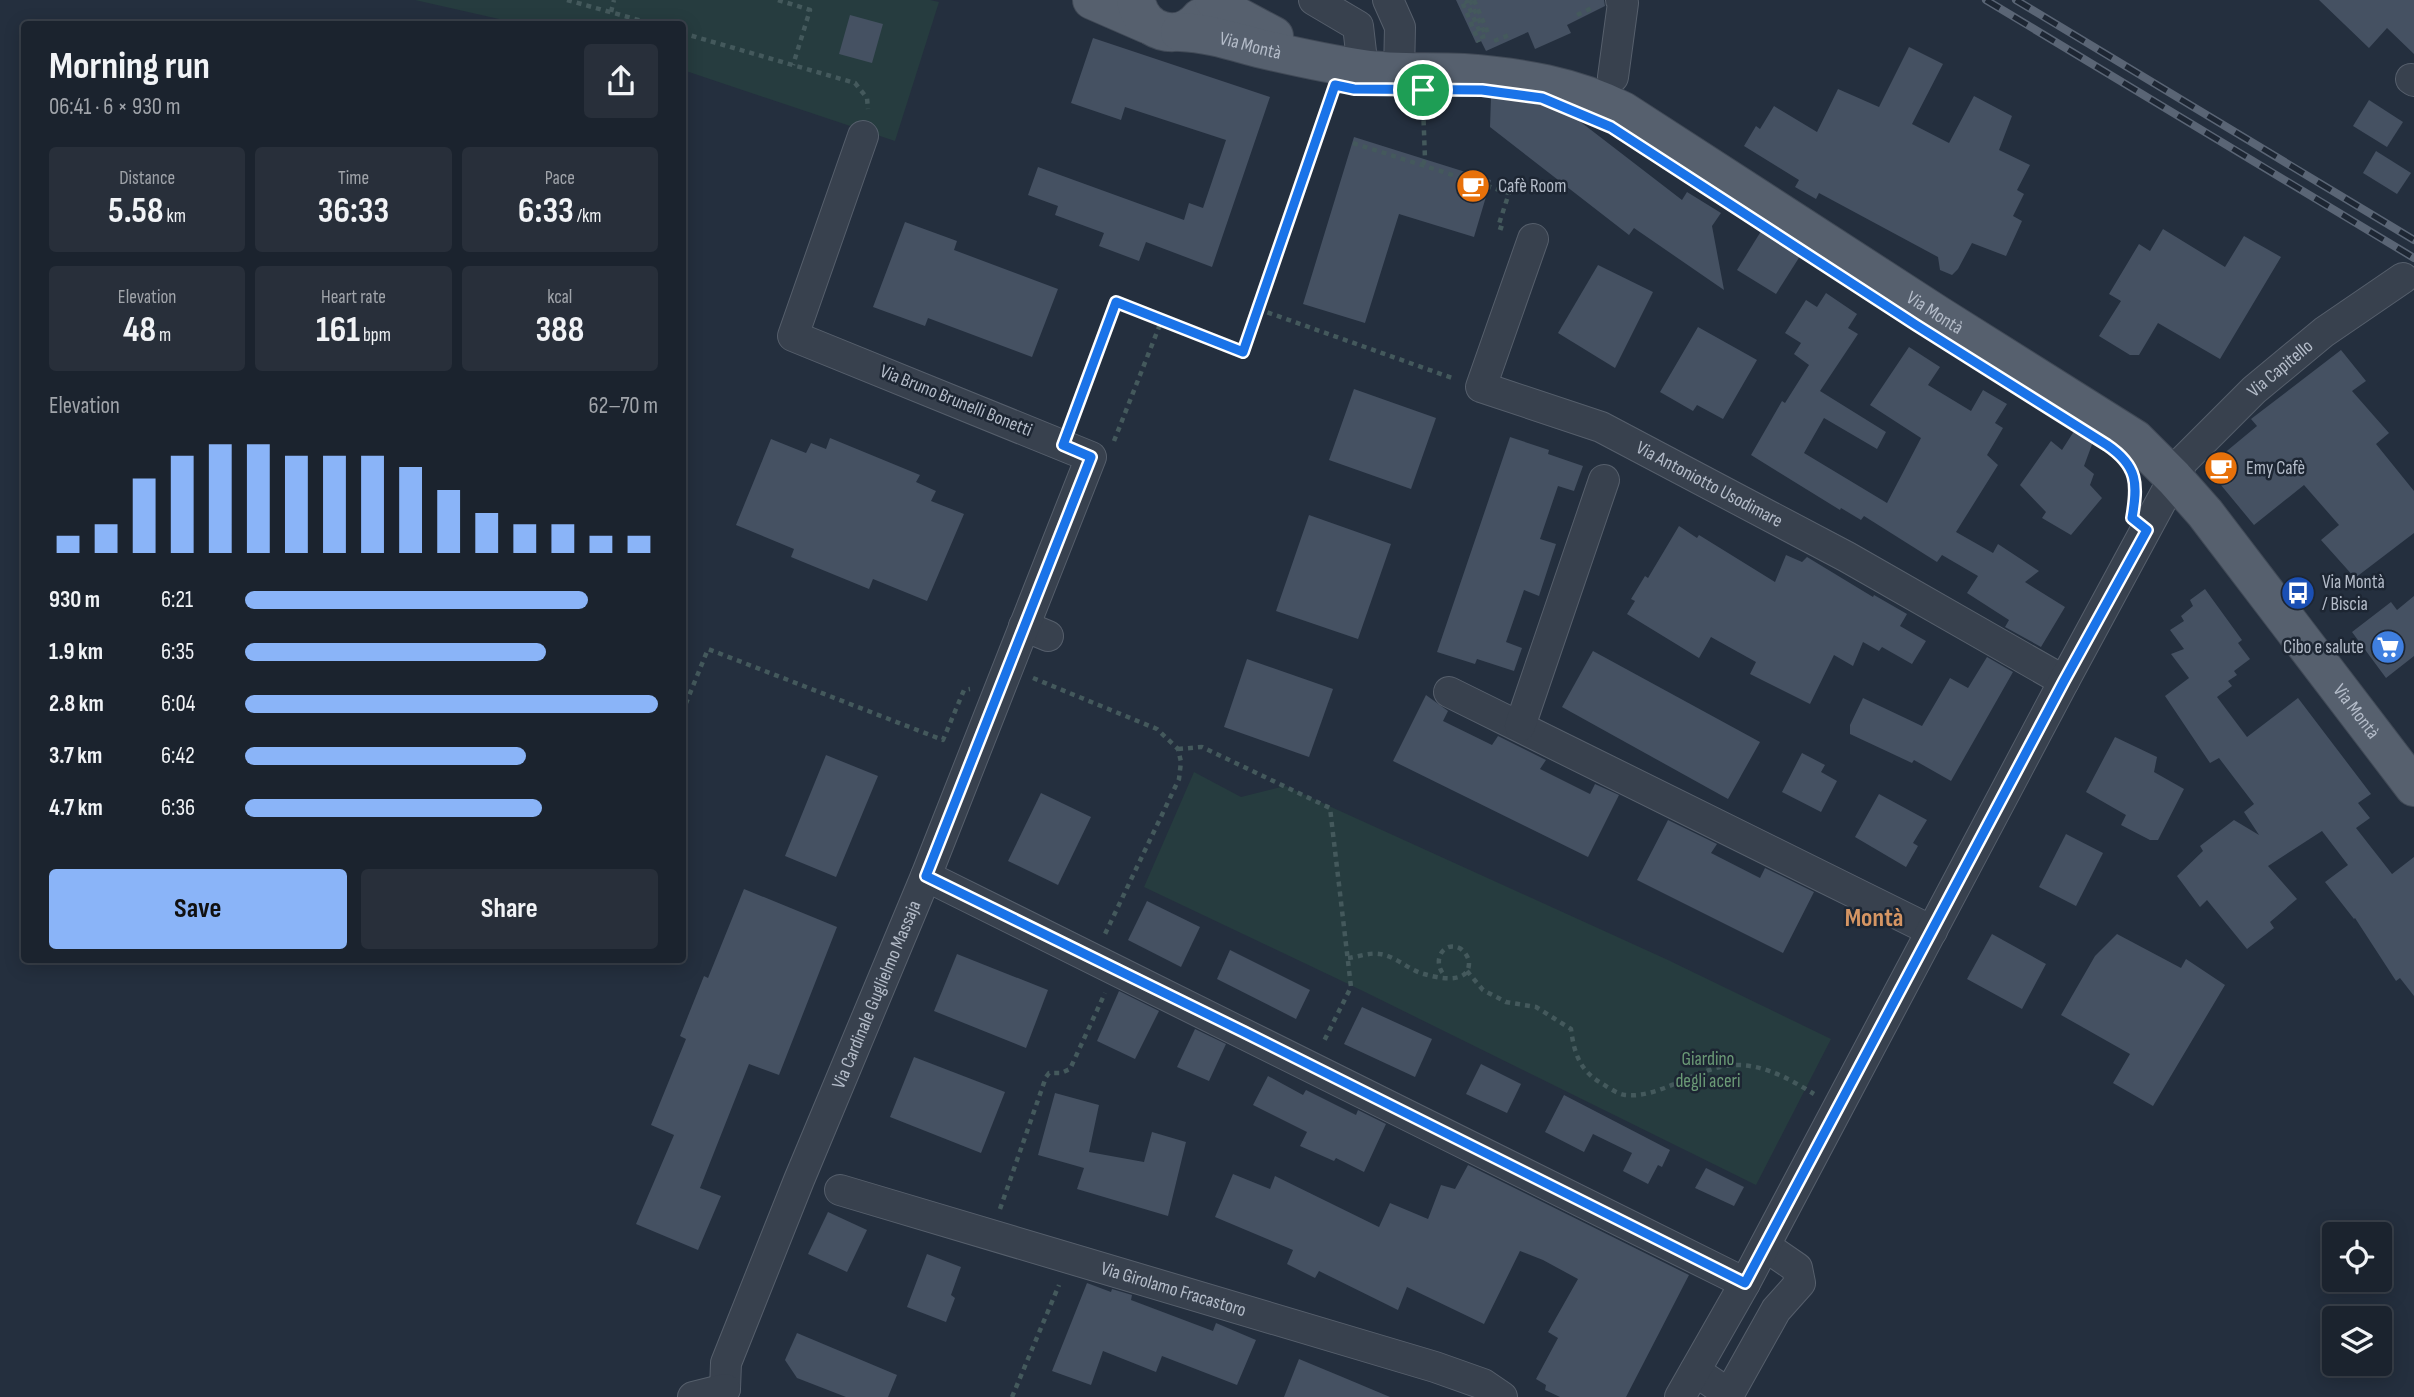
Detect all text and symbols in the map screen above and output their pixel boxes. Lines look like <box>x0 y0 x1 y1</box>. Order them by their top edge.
street label: Via Montà <box>1217 27 1283 65</box>
text: Morning run <box>49 44 210 89</box>
button: share <box>584 44 658 118</box>
pin <box>1393 60 1453 120</box>
icon: arrive <box>1404 71 1442 109</box>
text: 06:41 · 6 × 930 m <box>49 93 180 121</box>
text: Distance <box>119 167 175 190</box>
text: Time <box>338 167 369 190</box>
text: Pace <box>545 167 575 190</box>
cafe icon: Cafè Room <box>1454 167 1492 205</box>
place label: Cafè Room <box>1498 175 1566 198</box>
text: 5.58 <box>108 190 164 233</box>
text: 36:33 <box>318 190 389 233</box>
text: 6:33 <box>518 190 574 233</box>
text: km <box>164 205 186 228</box>
text: /km <box>574 205 602 228</box>
text: Elevation <box>118 286 176 309</box>
text: Heart rate <box>321 286 386 309</box>
text: kcal <box>547 286 572 309</box>
street label: Via Montà <box>1902 286 1967 339</box>
text: 48 <box>123 309 156 352</box>
text: 161 <box>316 309 360 352</box>
text: 388 <box>535 309 584 352</box>
text: m <box>156 324 171 347</box>
text: bpm <box>360 324 391 347</box>
street label: Via Capitello <box>2242 334 2318 402</box>
street label: Via Bruno Brunelli Bonetti <box>877 360 1035 442</box>
text: Elevation <box>49 392 120 420</box>
text: 62–70 m <box>589 392 658 420</box>
street label: Via Antoniotto Usodimare <box>1632 436 1787 532</box>
cafe icon: Emy Cafè <box>2202 449 2240 487</box>
place label: Emy Cafè <box>2246 457 2305 480</box>
place label: Via Montà / Biscia <box>2322 571 2385 616</box>
bus stop icon: Via Montà / Biscia <box>2279 574 2317 612</box>
text: 930 m <box>49 586 100 614</box>
text: 6:21 <box>161 586 193 614</box>
supermarket icon: Cibo e salute <box>2369 628 2407 666</box>
place label: Cibo e salute <box>2283 636 2364 659</box>
text: 1.9 km <box>49 638 103 666</box>
text: 6:35 <box>161 638 194 666</box>
street label: Via Montà <box>2328 679 2384 743</box>
text: 2.8 km <box>49 690 104 718</box>
text: 6:04 <box>161 690 195 718</box>
text: 3.7 km <box>49 742 102 770</box>
text: 6:42 <box>161 742 195 770</box>
text: 4.7 km <box>49 794 103 822</box>
text: 6:36 <box>161 794 195 822</box>
button: Save <box>49 869 347 949</box>
button: Share <box>361 869 658 949</box>
street label: Via Cardinale Guglielmo Massaja <box>827 897 926 1092</box>
district label: Montà <box>1845 903 1903 934</box>
park label: Giardino degli aceri <box>1675 1048 1741 1093</box>
map controls <box>2322 1222 2392 1376</box>
button: locate <box>2322 1222 2392 1292</box>
street label: Via Girolamo Fracastoro <box>1098 1257 1249 1322</box>
button: layers <box>2322 1306 2392 1376</box>

